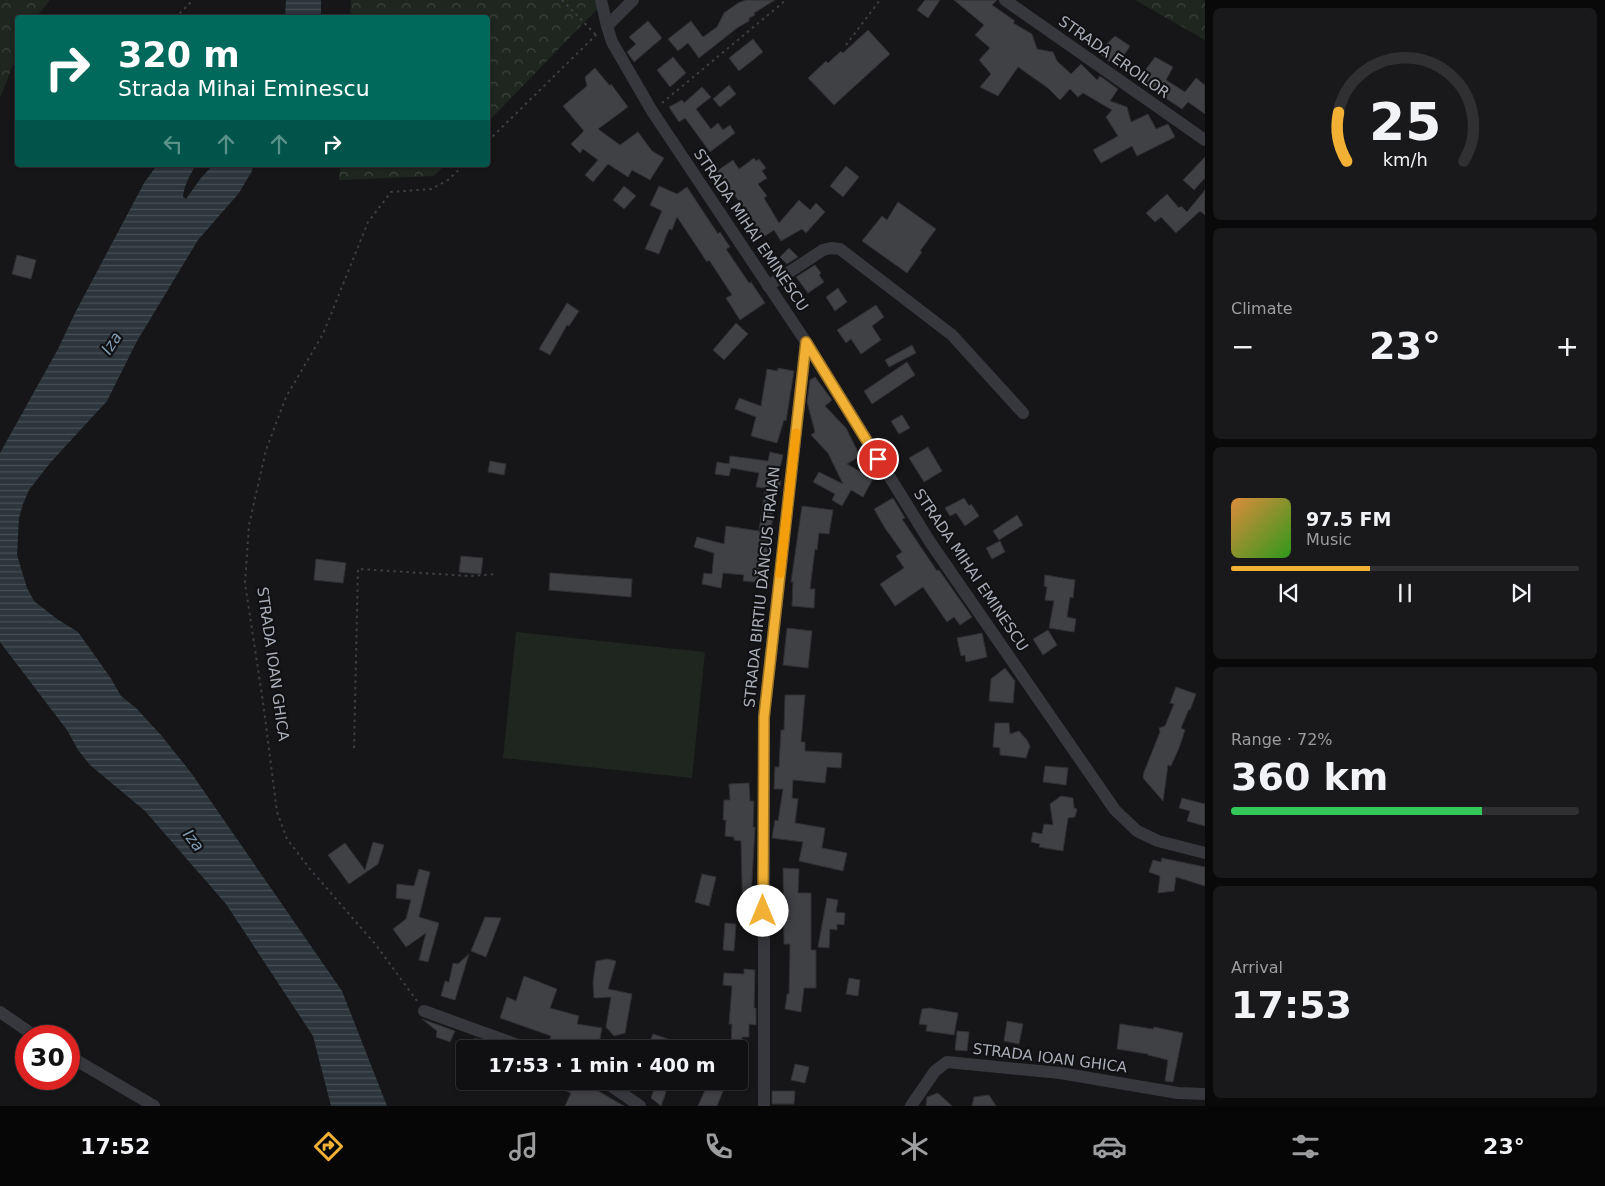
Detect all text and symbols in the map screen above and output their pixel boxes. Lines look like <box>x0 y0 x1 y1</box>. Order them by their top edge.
street label: STRADA EROILOR <box>1055 12 1173 102</box>
icon: right <box>35 35 100 100</box>
text: 320 m <box>118 35 240 75</box>
text: Strada Mihai Eminescu <box>118 76 370 101</box>
text: 25 <box>1369 92 1441 152</box>
icon: left <box>159 130 187 158</box>
icon: ahead <box>212 130 240 158</box>
icon: ahead <box>265 130 293 158</box>
icon: right <box>318 130 346 158</box>
street label: STRADA MIHAI EMINESCU <box>690 146 812 314</box>
text: km/h <box>1382 149 1428 170</box>
text: Climate <box>1231 299 1293 318</box>
text: 23° <box>1369 324 1441 368</box>
water label: Iza <box>97 328 126 358</box>
text: − <box>1231 330 1254 363</box>
text: + <box>1556 330 1579 363</box>
pin <box>857 438 899 480</box>
icon: arrive <box>864 445 892 473</box>
street label: STRADA BIRTIU DĂNCUS TRAIAN <box>739 466 784 708</box>
street label: STRADA MIHAI EMINESCU <box>910 486 1032 654</box>
text: 97.5 FM <box>1306 508 1391 530</box>
text: Music <box>1306 530 1352 549</box>
icon: previous <box>1275 579 1303 607</box>
icon: pause <box>1391 579 1419 607</box>
icon: next <box>1507 579 1535 607</box>
street label: STRADA IOAN GHICA <box>253 586 293 743</box>
text: Range · 72% <box>1231 730 1333 749</box>
text: 360 km <box>1231 755 1388 799</box>
water label: Iza <box>179 825 208 855</box>
position arrow <box>736 884 788 936</box>
text: Arrival <box>1231 958 1283 977</box>
text: 17:53 <box>1231 983 1352 1027</box>
speed limit sign: 30 <box>15 1025 80 1090</box>
street label: STRADA IOAN GHICA <box>972 1040 1129 1076</box>
text: 17:53 · 1 min · 400 m <box>488 1054 716 1076</box>
icon: directions <box>311 1129 346 1164</box>
icon: music <box>506 1129 541 1164</box>
icon: phone <box>701 1129 736 1164</box>
icon: climate <box>897 1129 932 1164</box>
icon: car <box>1092 1129 1127 1164</box>
icon: filters <box>1288 1129 1323 1164</box>
text: 17:52 <box>80 1134 150 1159</box>
text: 23° <box>1483 1134 1525 1159</box>

